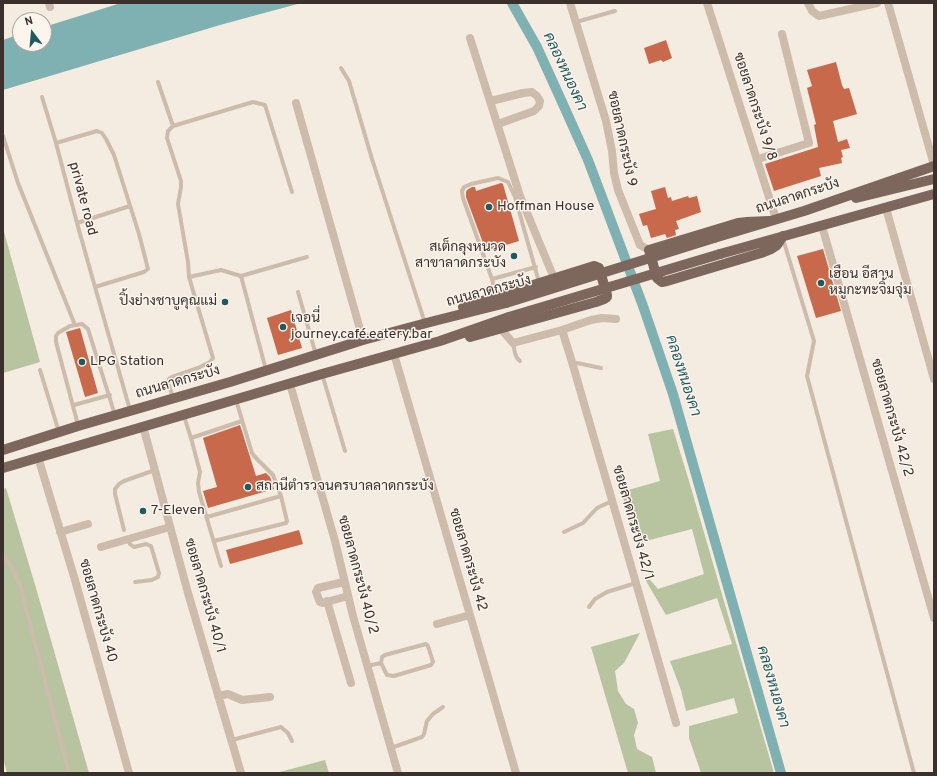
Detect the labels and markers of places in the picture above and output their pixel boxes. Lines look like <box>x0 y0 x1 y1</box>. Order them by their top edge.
place label: Hoffman House <box>497 199 594 215</box>
marker: Hoffman House <box>484 202 494 212</box>
place label: สเต็กลุงหนวด สาขาลาดกระบัง <box>415 240 506 272</box>
marker: สเต็กลุงหนวด สาขาลาดกระบัง <box>509 251 519 261</box>
place label: เฮือน อีสาน หมูกะทะจิ้มจุ่ม <box>829 267 911 300</box>
marker: เฮือน อีสาน หมูกะทะจิ้มจุ่ม <box>816 278 826 288</box>
place label: ปิ้งย่างชาบูคุณแม่ <box>119 294 217 310</box>
marker: ปิ้งย่างชาบูคุณแม่ <box>220 297 230 307</box>
place label: เจอนี่ journey.café.eatery.bar <box>291 311 433 344</box>
marker: เจอนี่ journey.café.eatery.bar <box>278 322 288 332</box>
place label: LPG Station <box>90 354 164 370</box>
marker: LPG Station <box>77 357 87 367</box>
place label: สถานีตำรวจนครบาลลาดกระบัง <box>256 479 434 495</box>
marker: สถานีตำรวจนครบาลลาดกระบัง <box>243 482 253 492</box>
place label: 7-Eleven <box>151 503 205 519</box>
marker: 7-Eleven <box>138 506 148 516</box>

